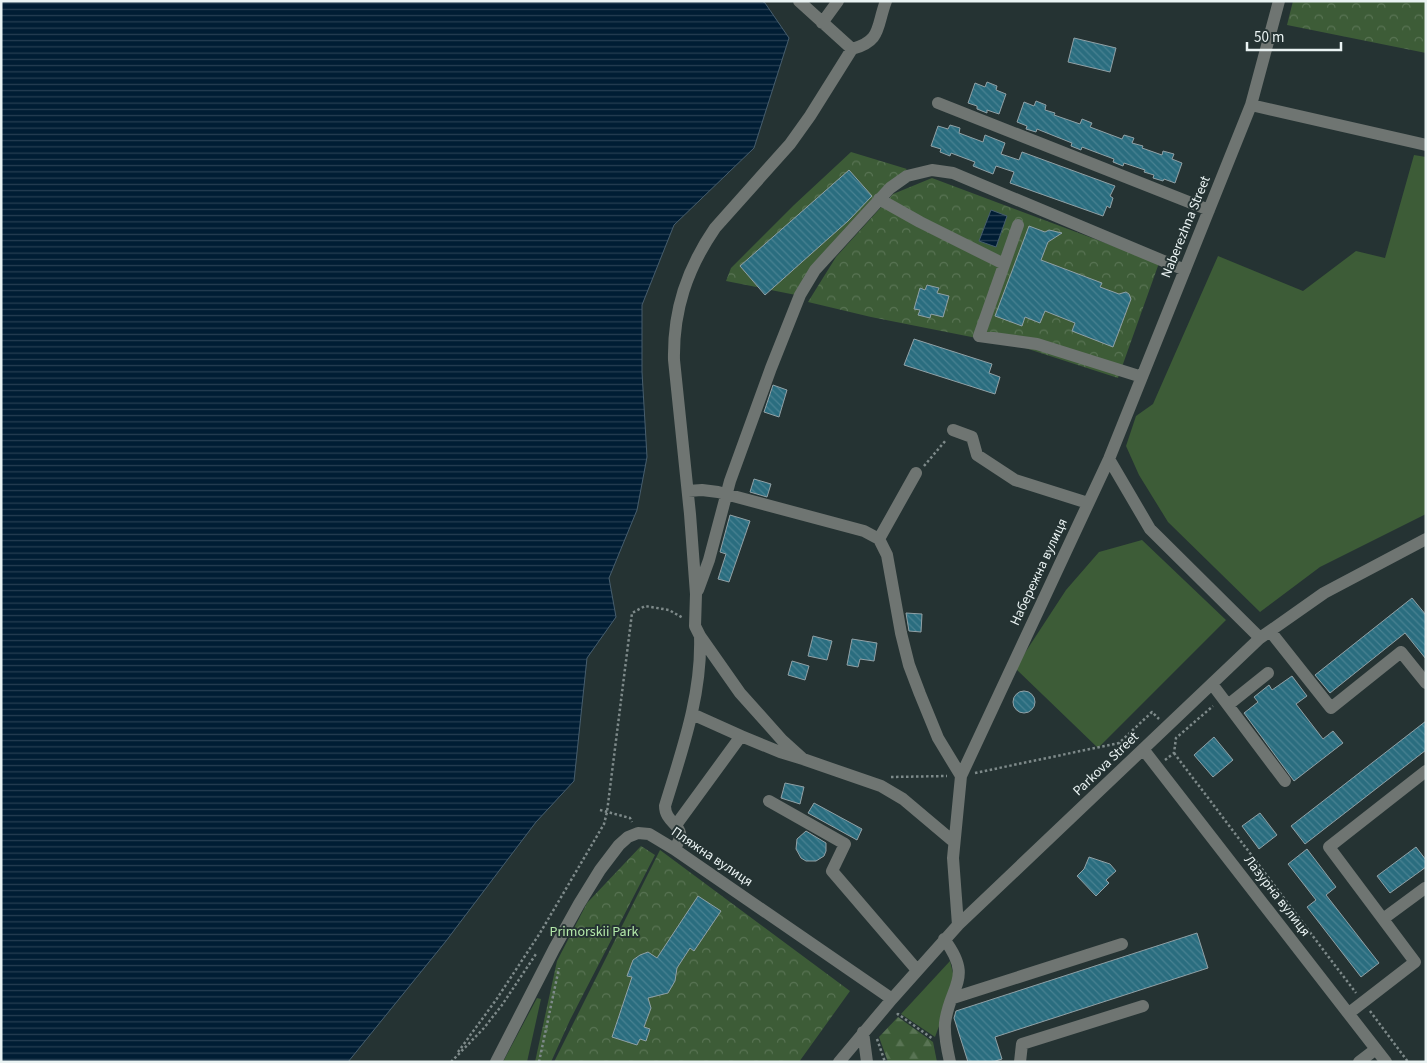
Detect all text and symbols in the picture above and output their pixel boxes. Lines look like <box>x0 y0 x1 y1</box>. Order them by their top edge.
scale bar <box>1247 20 1341 52</box>
text: 50 m <box>1254 27 1284 48</box>
street label: Naberezhna Street <box>1156 173 1216 281</box>
street label: Набережна вулиця <box>1005 515 1073 629</box>
street label: Parkova Street <box>1069 727 1144 801</box>
street label: Пляжна вулиця <box>667 822 757 892</box>
street label: Лазурна вулиця <box>1239 851 1315 941</box>
park label: Primorskii Park <box>550 922 639 942</box>

